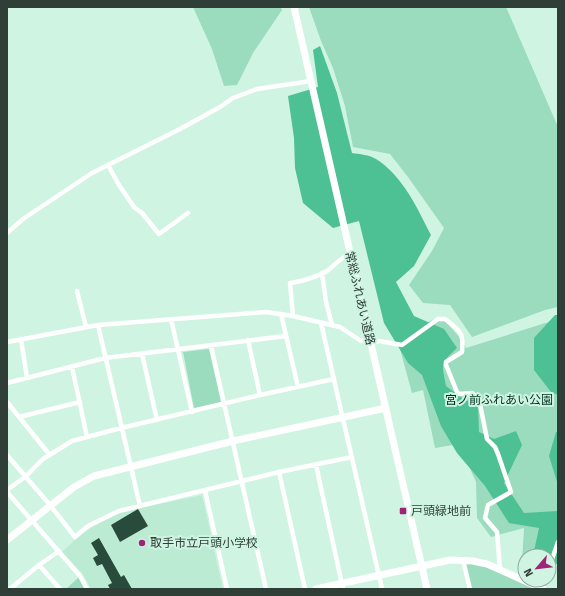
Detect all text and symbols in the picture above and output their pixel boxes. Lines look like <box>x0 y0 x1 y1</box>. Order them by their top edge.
street label: 常総ふれあい道路 <box>342 250 378 346</box>
park label: 宮ノ前ふれあい公園 <box>445 393 553 407</box>
place label: 戸頭緑地前 <box>411 504 471 518</box>
marker: 戸頭緑地前 <box>398 506 408 516</box>
place label: 取手市立戸頭小学校 <box>150 536 258 550</box>
marker: 取手市立戸頭小学校 <box>137 538 147 548</box>
north arrow <box>517 548 557 588</box>
text: N <box>521 566 536 579</box>

